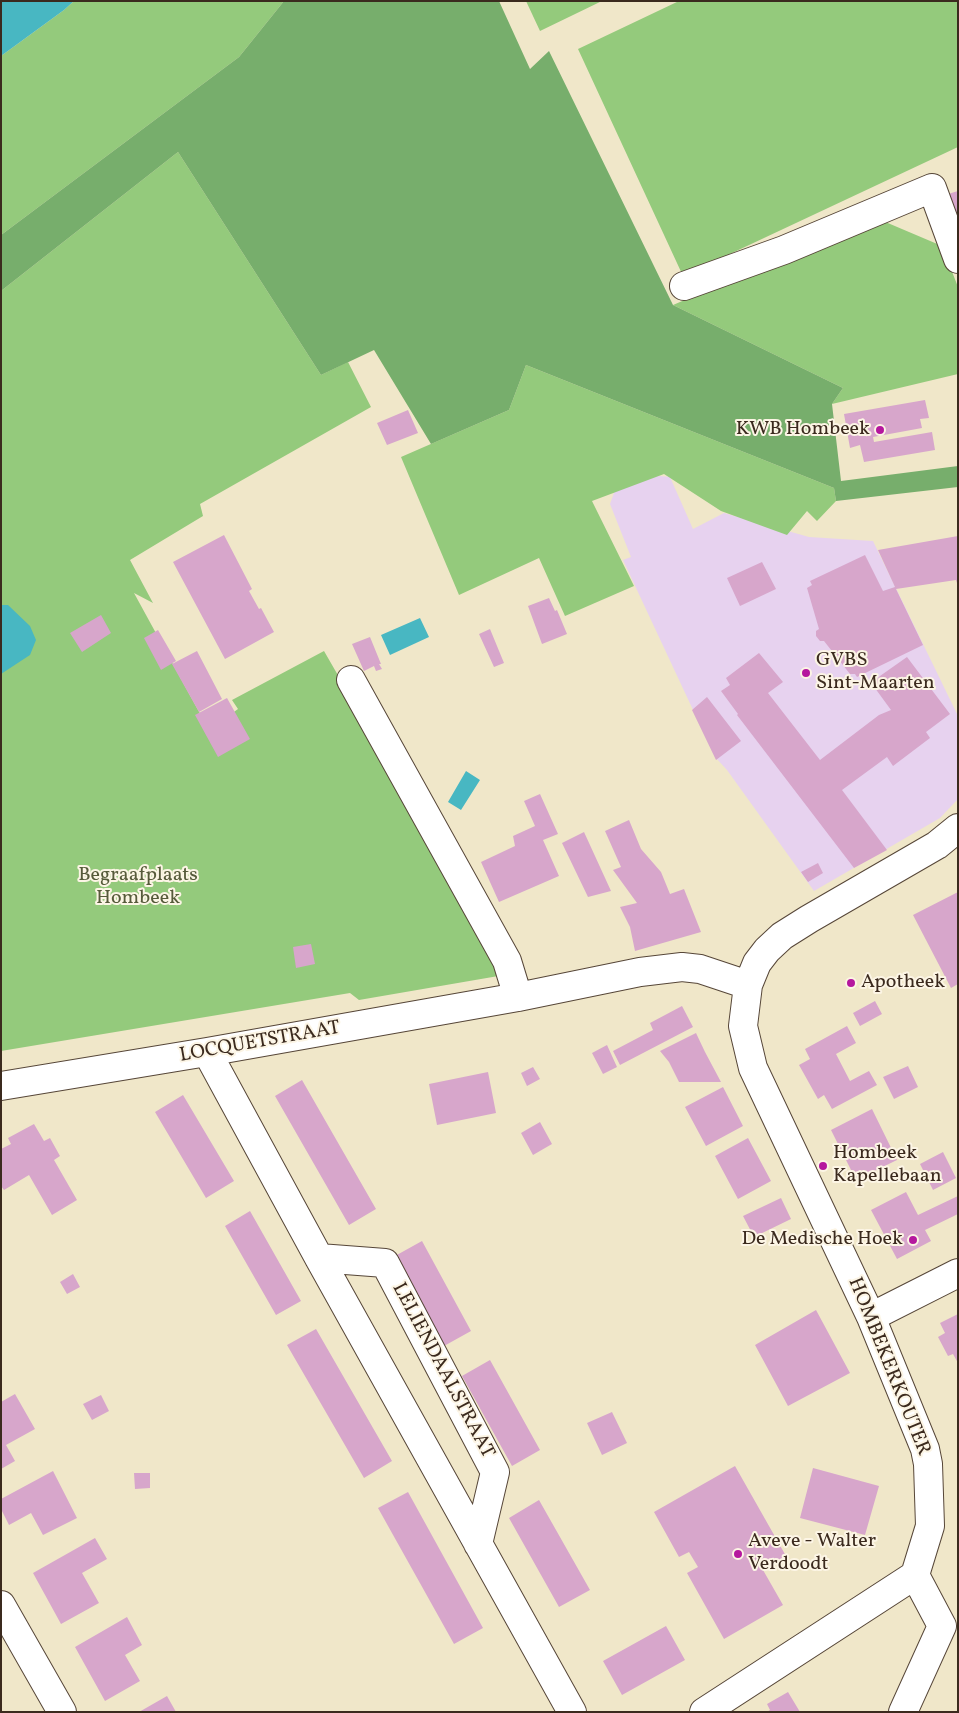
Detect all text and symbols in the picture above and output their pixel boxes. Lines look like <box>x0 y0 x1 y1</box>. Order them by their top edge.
place label: KWB Hombeek <box>736 418 870 442</box>
marker: KWB Hombeek <box>874 424 886 436</box>
place label: GVBS Sint-Maarten <box>816 649 935 696</box>
marker: GVBS Sint-Maarten <box>800 667 812 679</box>
park label: Begraafplaats Hombeek <box>78 864 198 911</box>
place label: Apotheek <box>861 971 945 995</box>
marker: Apotheek <box>845 977 857 989</box>
street label: LOCQUETSTRAAT <box>178 1017 342 1069</box>
place label: Hombeek Kapellebaan <box>833 1142 942 1189</box>
marker: Hombeek Kapellebaan <box>817 1160 829 1172</box>
place label: De Medische Hoek <box>741 1228 903 1252</box>
marker: De Medische Hoek <box>907 1234 919 1246</box>
street label: HOMBEKERKOUTER <box>841 1274 935 1460</box>
street label: LELIENDAALSTRAAT <box>386 1279 498 1463</box>
place label: Aveve - Walter Verdoodt <box>748 1530 876 1577</box>
marker: Aveve - Walter Verdoodt <box>732 1548 744 1560</box>

